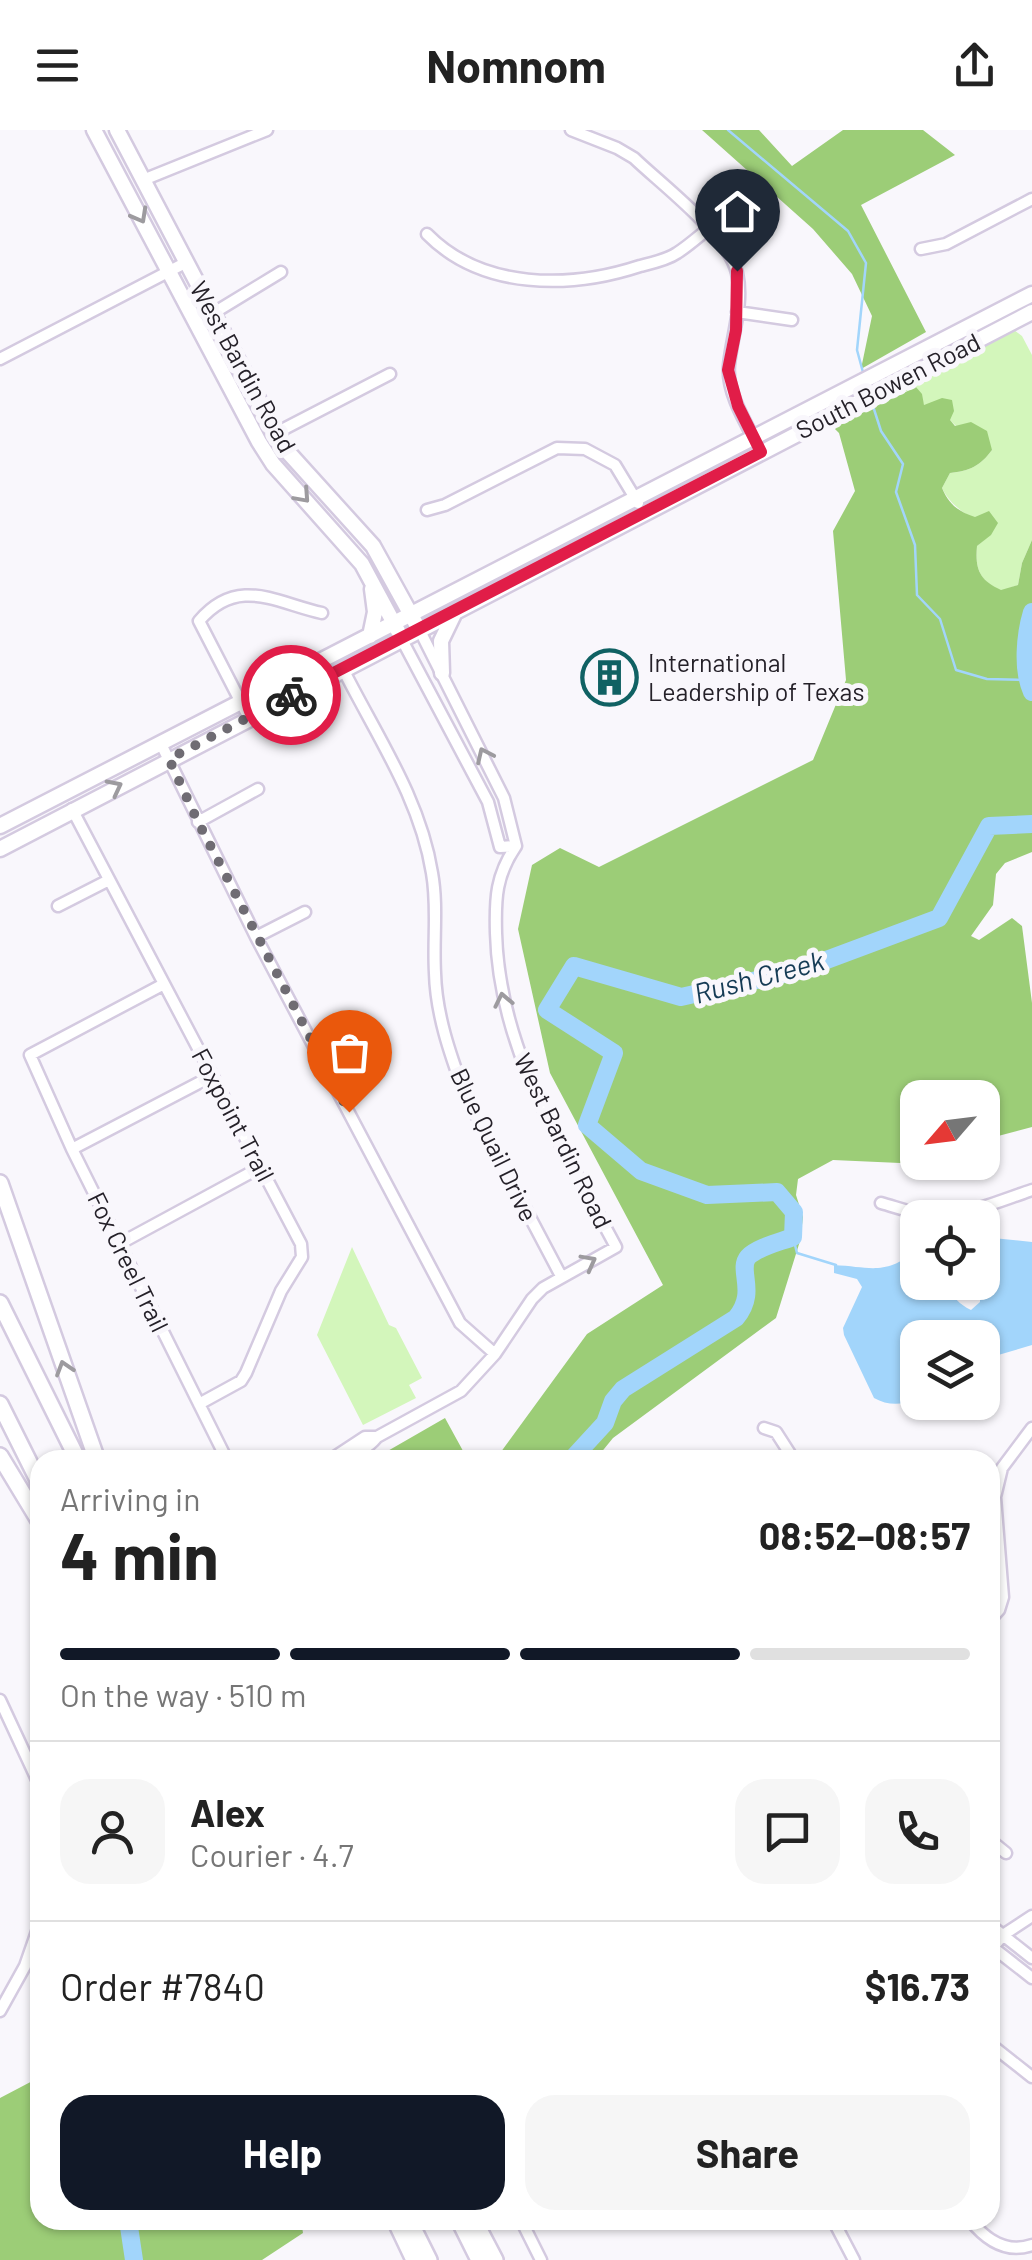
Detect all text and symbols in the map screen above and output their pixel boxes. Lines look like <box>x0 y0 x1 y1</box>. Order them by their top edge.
icon: menu <box>30 38 85 93</box>
text: Nomnom <box>426 38 606 92</box>
icon: share <box>947 38 1002 93</box>
pin <box>695 169 780 272</box>
icon: home <box>710 184 765 239</box>
one-way arrow <box>127 205 147 223</box>
street label: West Bardin Road <box>184 276 303 457</box>
street label: South Bowen Road <box>790 326 985 444</box>
one-way arrow <box>291 484 309 503</box>
courier <box>241 645 341 745</box>
building icon: International Leadership of Texas <box>579 647 639 707</box>
place label: International Leadership of Texas <box>648 647 864 706</box>
icon: bike <box>264 668 319 723</box>
one-way arrow <box>476 747 496 765</box>
one-way arrow <box>105 780 123 799</box>
water label: Rush Creek <box>690 942 828 1010</box>
one-way arrow <box>494 992 515 1009</box>
pin <box>307 1010 392 1113</box>
icon: bag <box>322 1025 377 1080</box>
street label: Foxpoint Trail <box>186 1043 282 1186</box>
street label: West Bardin Road <box>509 1048 619 1233</box>
street label: Blue Quail Drive <box>445 1063 545 1226</box>
north arrow <box>900 1080 1000 1180</box>
map controls <box>900 1080 1000 1420</box>
street label: Fox Creel Trail <box>82 1187 176 1336</box>
button: locate <box>900 1200 1000 1300</box>
one-way arrow <box>578 1254 596 1274</box>
button: layers <box>900 1320 1000 1420</box>
one-way arrow <box>55 1361 75 1378</box>
text: Arriving in <box>60 1479 200 1517</box>
text: 08:52–08:57 <box>759 1512 970 1558</box>
text: 4 min <box>60 1515 219 1593</box>
text: On the way · 510 m <box>60 1675 307 1713</box>
button: person <box>60 1779 165 1884</box>
button: chat <box>735 1779 840 1884</box>
button: phone <box>865 1779 970 1884</box>
text: Alex <box>190 1789 265 1835</box>
text: Courier · 4.7 <box>190 1835 354 1873</box>
text: Order #7840 <box>60 1963 265 2009</box>
text: $16.73 <box>865 1963 970 2009</box>
button: Help <box>60 2095 505 2210</box>
button: Share <box>525 2095 970 2210</box>

